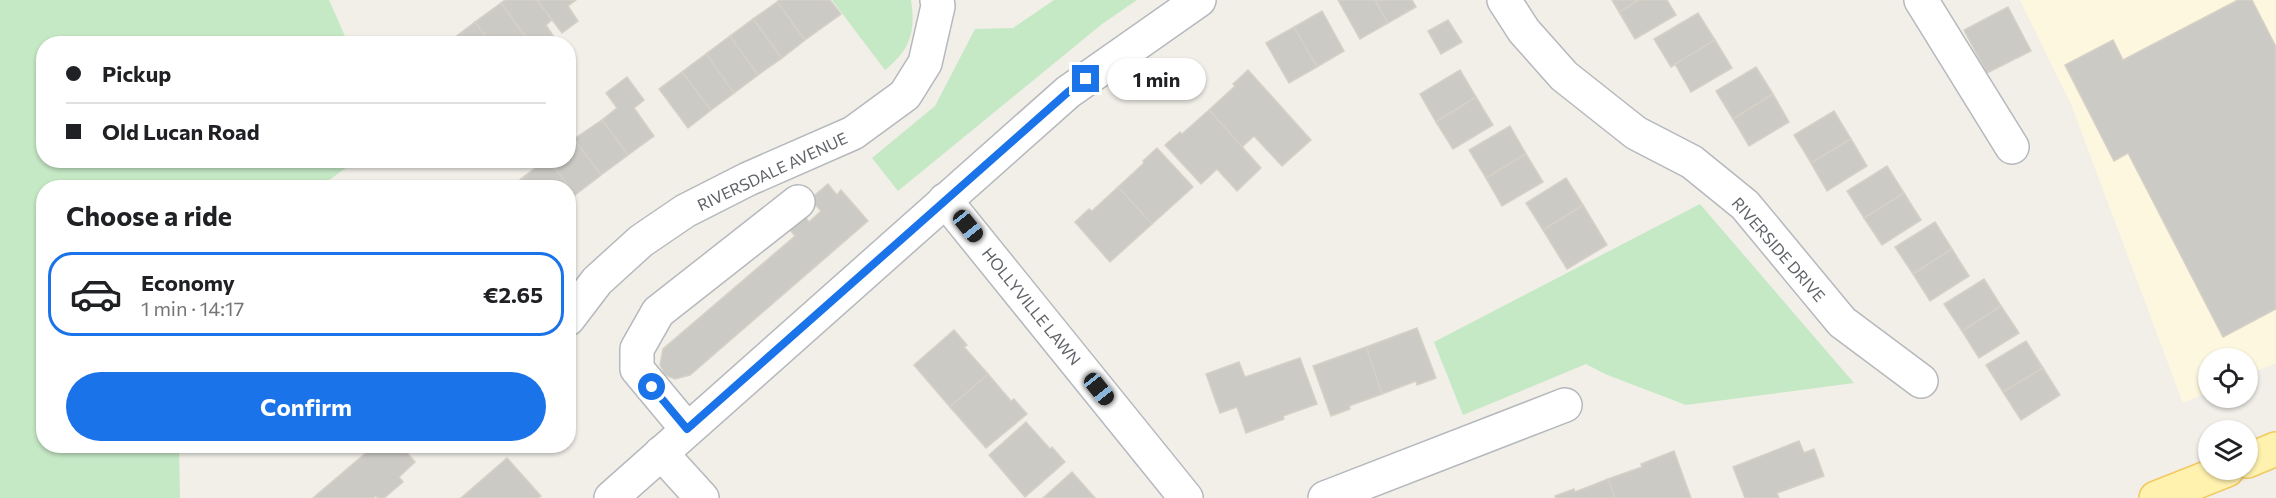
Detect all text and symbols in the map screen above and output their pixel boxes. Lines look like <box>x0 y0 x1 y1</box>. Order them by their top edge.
callout: 1 min <box>1107 58 1206 100</box>
text: Pickup <box>102 60 171 87</box>
route end <box>1072 65 1099 92</box>
text: 1 min <box>1133 67 1180 91</box>
text: Old Lucan Road <box>102 118 260 145</box>
street label: RIVERSDALE AVENUE <box>694 128 850 214</box>
street label: RIVERSIDE DRIVE <box>1729 193 1829 305</box>
text: Choose a ride <box>66 199 232 232</box>
car <box>950 206 986 246</box>
street label: HOLLYVILLE LAWN <box>979 243 1085 369</box>
icon: car <box>69 267 123 321</box>
text: Economy <box>141 269 235 296</box>
text: €2.65 <box>483 281 543 308</box>
text: 1 min · 14:17 <box>141 296 244 320</box>
map controls <box>2198 348 2258 480</box>
button: locate <box>2198 348 2258 408</box>
car <box>1081 369 1117 409</box>
button: Confirm <box>66 372 546 441</box>
route start <box>638 373 665 400</box>
button: layers <box>2198 420 2258 480</box>

